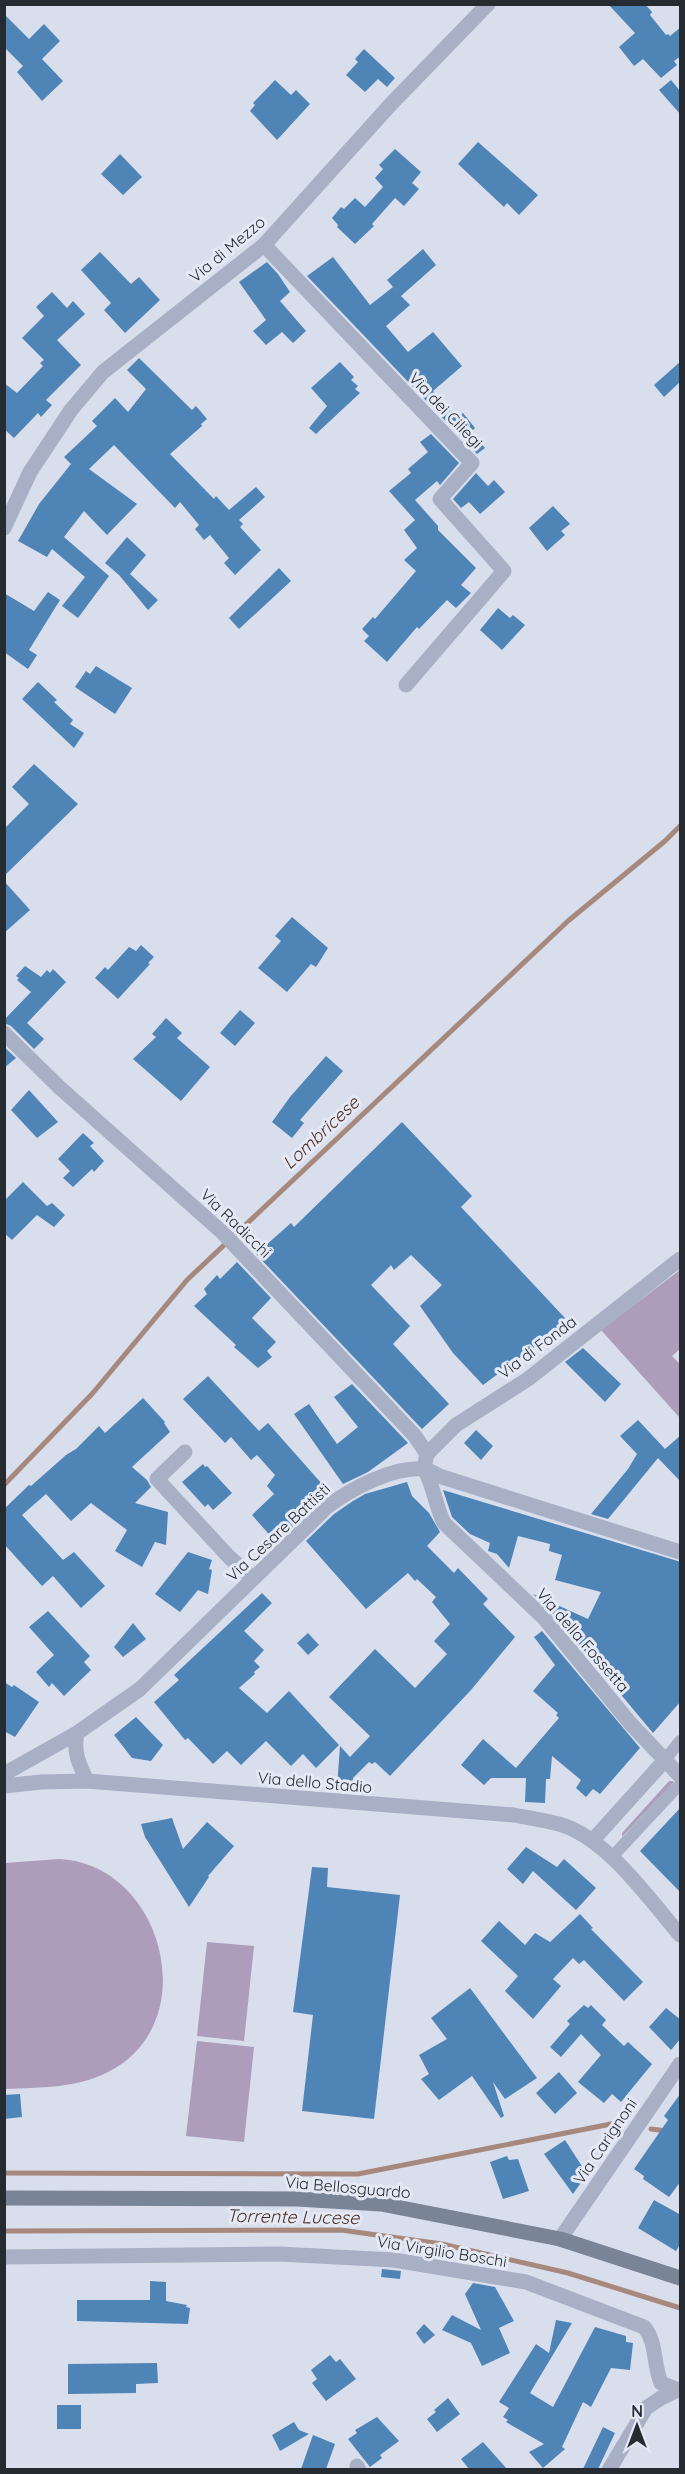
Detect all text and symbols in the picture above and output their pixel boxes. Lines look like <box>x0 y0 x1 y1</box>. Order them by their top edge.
street label: Via di Mezzo <box>185 212 269 286</box>
street label: Via dei Ciliegi <box>405 368 487 452</box>
water label: Lombricese <box>277 1091 364 1174</box>
street label: Via Radicchi <box>196 1184 276 1262</box>
street label: Via di Fonda <box>494 1311 580 1383</box>
street label: Via Cesare Battisti <box>222 1479 334 1585</box>
street label: Via della Fossetta <box>532 1584 634 1696</box>
street label: Via dello Stadio <box>257 1767 373 1797</box>
street label: Via Carignoni <box>569 2094 641 2188</box>
street label: Via Bellosguardo <box>284 2172 412 2202</box>
water label: Torrente Lucese <box>226 2204 360 2229</box>
street label: Via Virgilio Boschi <box>376 2231 508 2271</box>
north arrow <box>607 2396 667 2456</box>
text: N <box>631 2401 643 2421</box>

